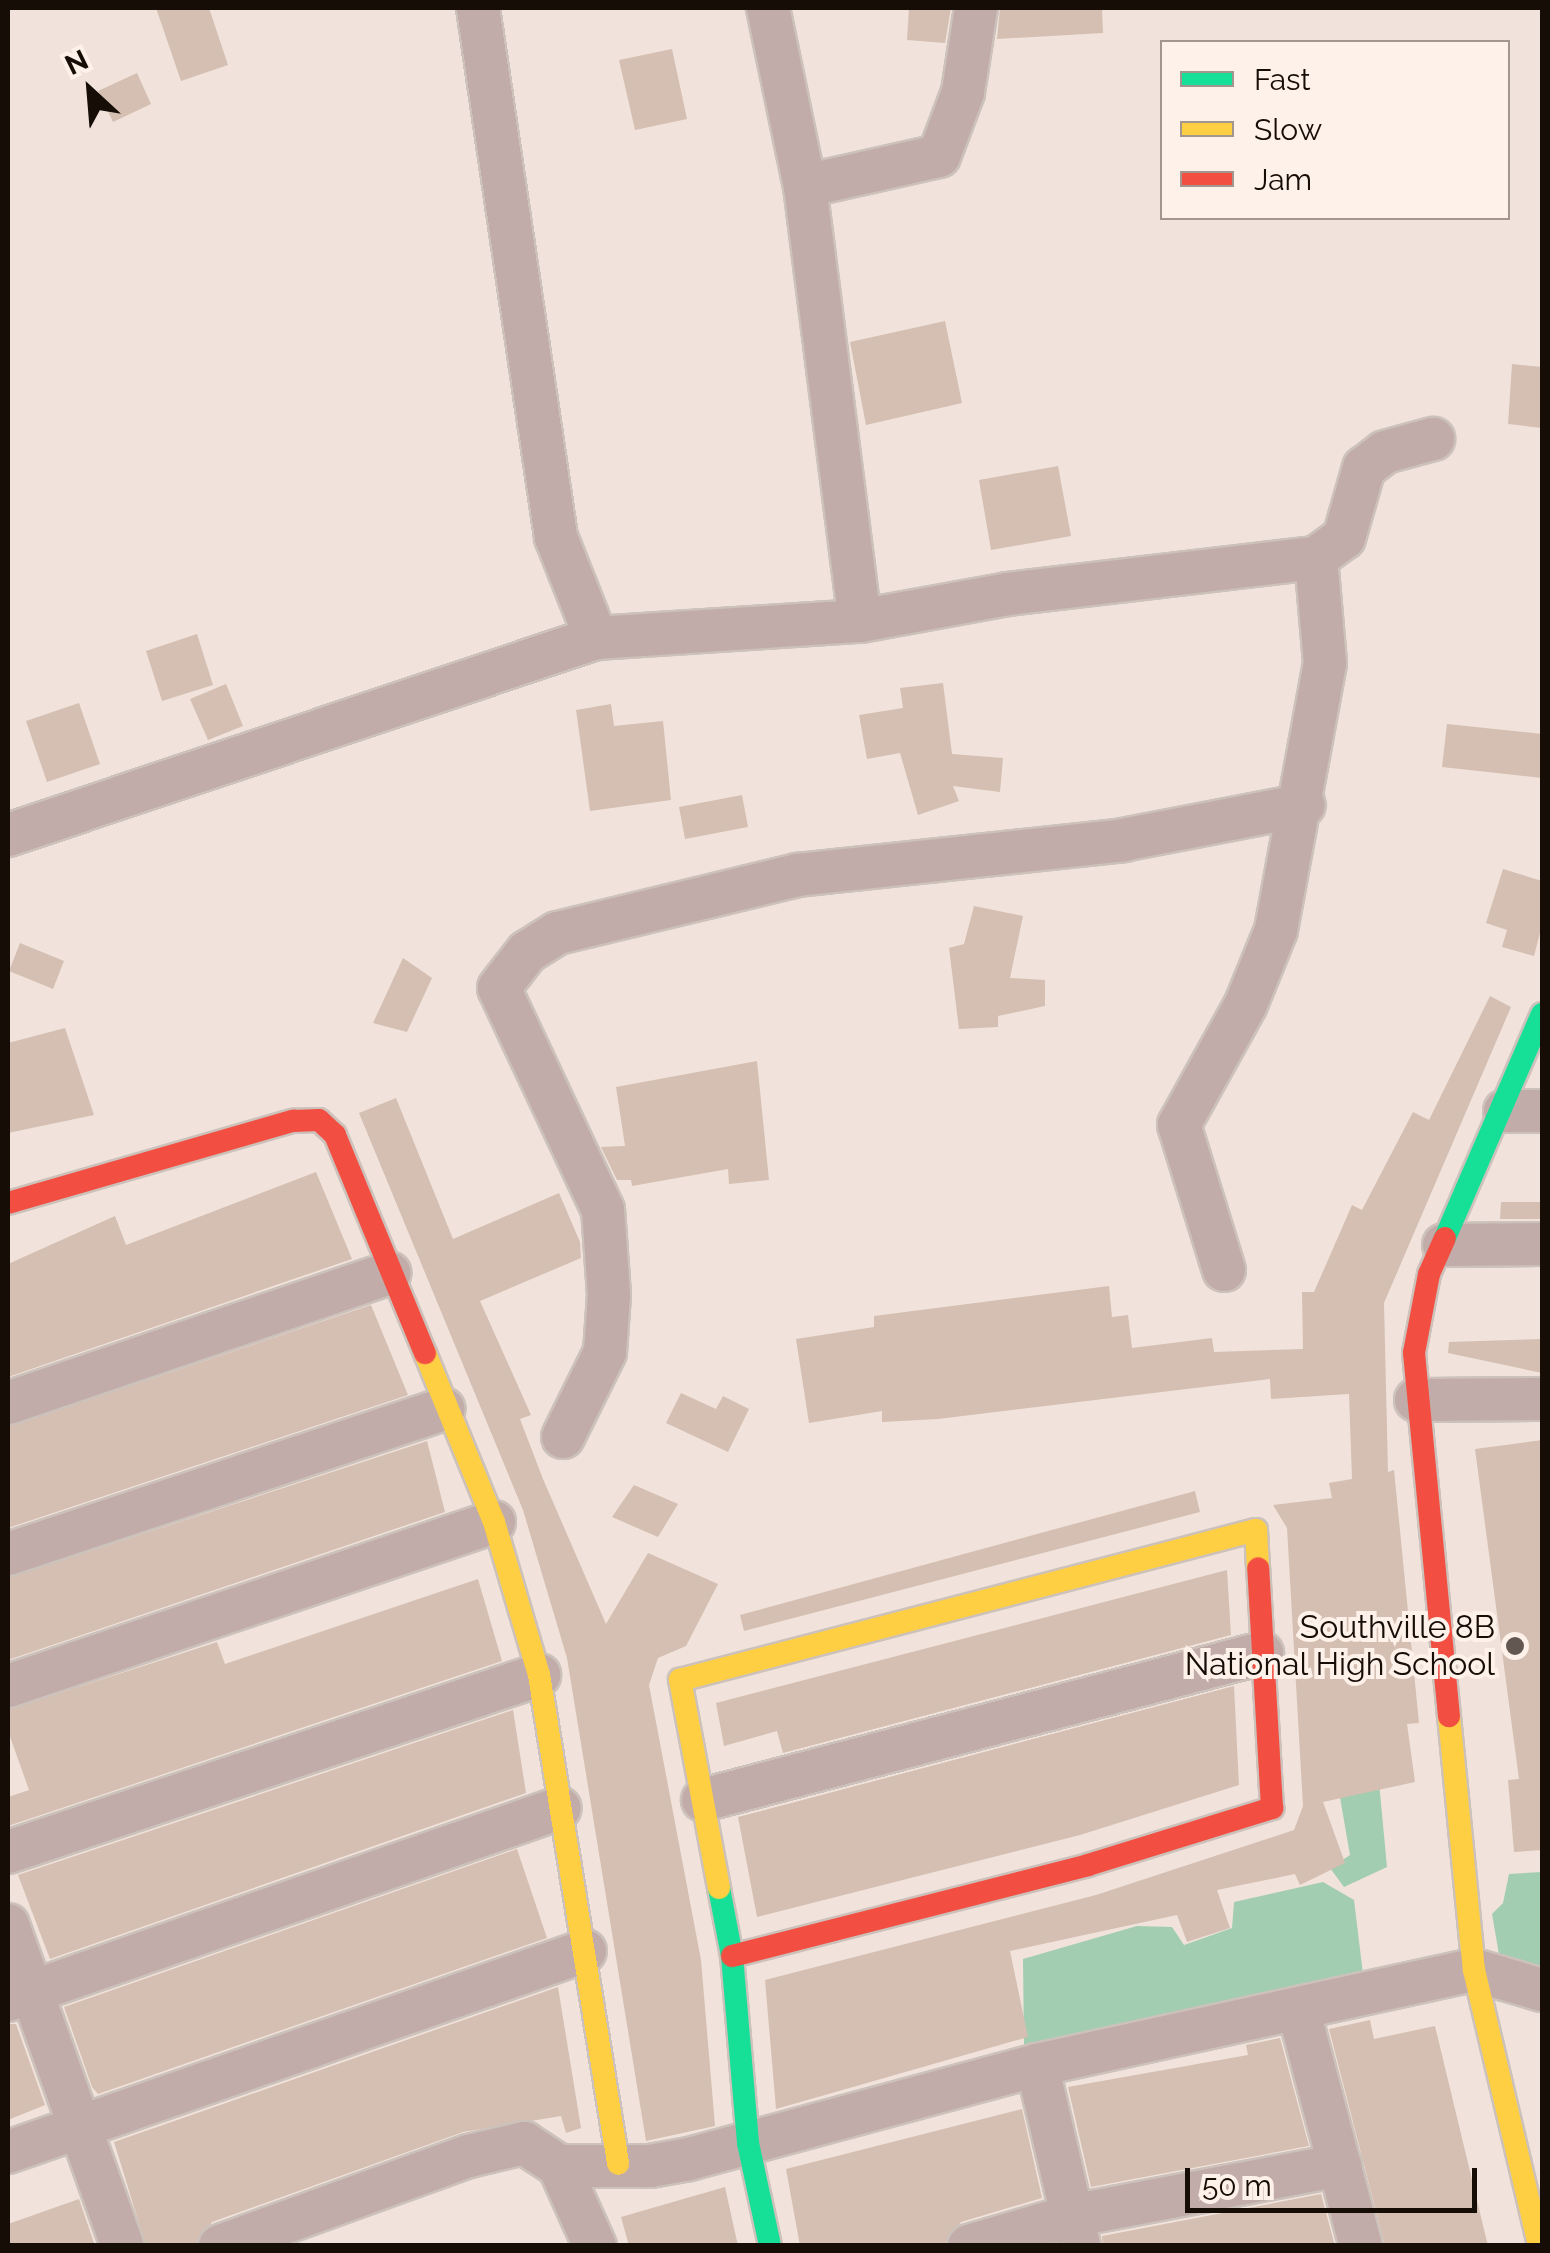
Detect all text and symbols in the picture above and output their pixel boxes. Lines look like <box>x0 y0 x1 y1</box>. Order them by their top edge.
north arrow <box>40 40 140 140</box>
legend <box>1160 40 1510 220</box>
text: N <box>60 43 93 82</box>
text: Fast <box>1254 62 1311 97</box>
text: Slow <box>1254 112 1322 147</box>
text: Jam <box>1254 162 1312 197</box>
place label: Southville 8B National High School <box>1184 1609 1495 1684</box>
marker: Southville 8B National High School <box>1504 1635 1526 1657</box>
scale bar <box>1190 2148 1482 2210</box>
text: 50 m <box>1202 2168 1272 2203</box>

